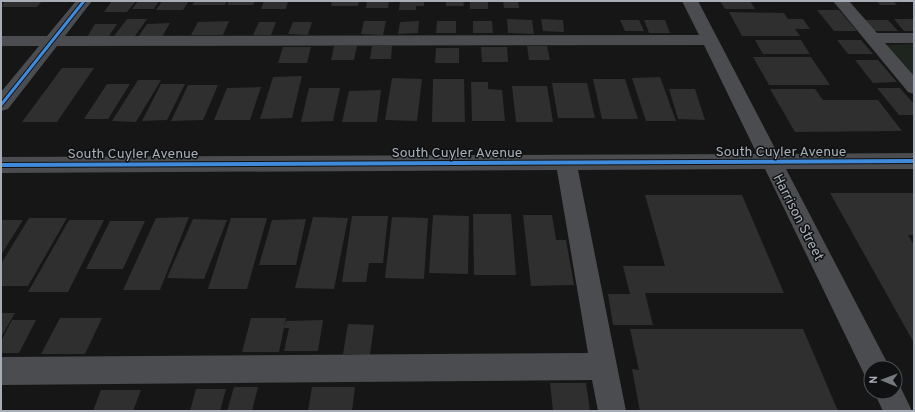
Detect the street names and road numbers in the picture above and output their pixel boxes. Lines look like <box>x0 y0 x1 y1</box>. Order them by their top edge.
street label: South Cuyler Avenue <box>716 144 846 161</box>
street label: South Cuyler Avenue <box>392 145 522 162</box>
street label: South Cuyler Avenue <box>68 146 198 163</box>
street label: Harrison Street <box>768 171 827 264</box>

